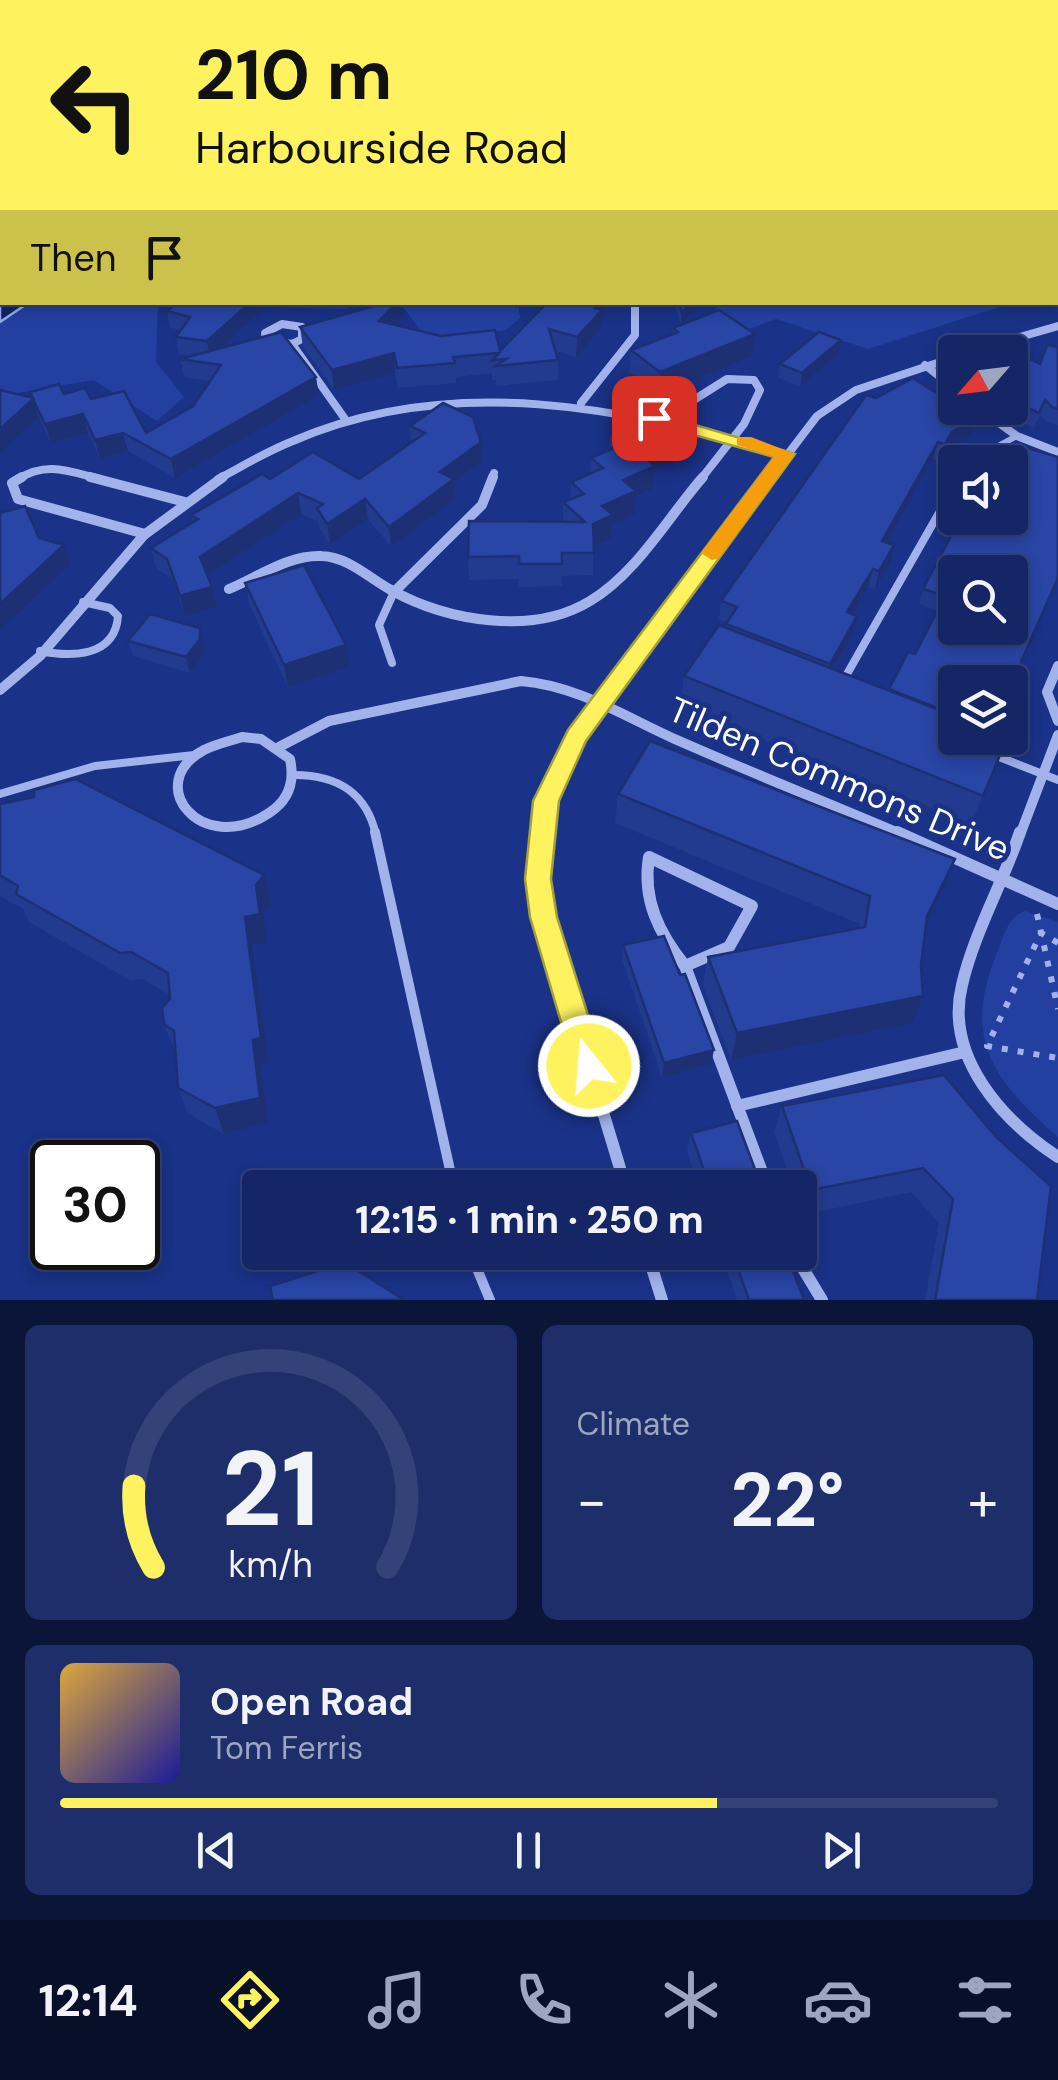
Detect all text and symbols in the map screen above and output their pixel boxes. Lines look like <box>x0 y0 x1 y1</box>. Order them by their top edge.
text: 210 m <box>195 30 392 121</box>
icon: left <box>30 40 160 170</box>
text: Harbourside Road <box>195 118 568 177</box>
icon: arrive <box>137 230 192 285</box>
text: Then <box>30 233 117 283</box>
north arrow <box>938 335 1028 425</box>
map controls <box>938 335 1028 755</box>
pin <box>612 376 697 461</box>
icon: arrive <box>627 391 682 446</box>
button: sound <box>938 445 1028 535</box>
button: search <box>938 555 1028 645</box>
button: layers <box>938 665 1028 755</box>
street label: Tilden Commons Drive <box>662 686 1016 872</box>
position arrow <box>537 1014 641 1118</box>
speed limit sign: 30 <box>30 1140 160 1270</box>
text: 12:15 · 1 min · 250 m <box>355 1195 704 1245</box>
text: Climate <box>577 1403 690 1445</box>
text: 21 <box>222 1422 320 1557</box>
text: 22° <box>730 1452 844 1549</box>
text: − <box>577 1465 607 1537</box>
text: + <box>968 1465 998 1537</box>
text: km/h <box>229 1542 313 1588</box>
text: Open Road <box>210 1677 413 1727</box>
text: Tom Ferris <box>210 1727 363 1769</box>
icon: previous <box>189 1823 244 1878</box>
icon: pause <box>501 1823 556 1878</box>
icon: next <box>814 1823 869 1878</box>
icon: directions <box>215 1965 285 2035</box>
icon: music <box>362 1965 432 2035</box>
icon: phone <box>509 1965 579 2035</box>
icon: climate <box>656 1965 726 2035</box>
icon: car <box>803 1965 873 2035</box>
icon: filters <box>950 1965 1020 2035</box>
text: 12:14 <box>38 1971 138 2030</box>

